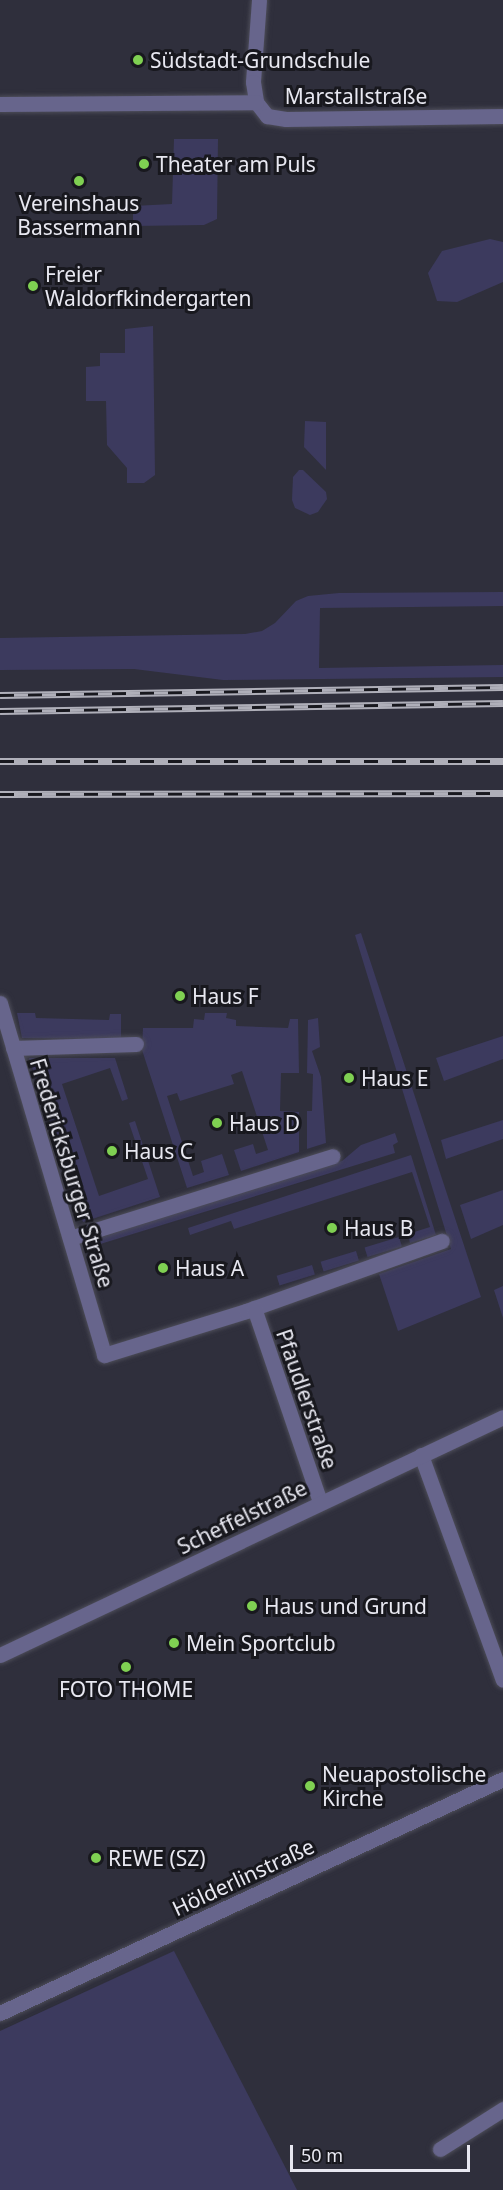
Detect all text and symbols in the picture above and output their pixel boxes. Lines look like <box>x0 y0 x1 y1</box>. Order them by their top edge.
place label: Südstadt-Grundschule <box>150 47 370 73</box>
marker: Südstadt-Grundschule <box>131 53 145 67</box>
street label: Marstallstraße <box>285 83 427 109</box>
place label: Theater am Puls <box>156 151 316 177</box>
marker: Theater am Puls <box>137 157 151 171</box>
marker: Vereinshaus Bassermann <box>72 174 86 188</box>
place label: Vereinshaus Bassermann <box>17 190 141 240</box>
place label: Freier Waldorfkindergarten <box>45 261 251 311</box>
marker: Freier Waldorfkindergarten <box>26 279 40 293</box>
place label: Haus F <box>192 983 259 1009</box>
marker: Haus F <box>173 989 187 1003</box>
street label: Fredericksburger Straße <box>25 1055 119 1291</box>
place label: Haus E <box>361 1065 429 1091</box>
marker: Haus E <box>342 1071 356 1085</box>
place label: Haus D <box>229 1110 300 1136</box>
marker: Haus D <box>210 1116 224 1130</box>
place label: Haus C <box>124 1138 193 1164</box>
marker: Haus C <box>105 1144 119 1158</box>
place label: Haus B <box>344 1215 413 1241</box>
marker: Haus B <box>325 1221 339 1235</box>
place label: Haus A <box>175 1255 244 1281</box>
marker: Haus A <box>156 1261 170 1275</box>
street label: Pfaudlerstraße <box>271 1326 343 1472</box>
street label: Scheffelstraße <box>173 1475 311 1559</box>
place label: Haus und Grund <box>264 1593 427 1619</box>
marker: Haus und Grund <box>245 1599 259 1613</box>
place label: Mein Sportclub <box>186 1630 336 1656</box>
marker: Mein Sportclub <box>167 1636 181 1650</box>
marker: FOTO THOME <box>119 1660 133 1674</box>
place label: FOTO THOME <box>59 1676 193 1702</box>
place label: Neuapostolische Kirche <box>322 1761 486 1811</box>
marker: Neuapostolische Kirche <box>303 1779 317 1793</box>
street label: Hölderlinstraße <box>168 1833 318 1921</box>
place label: REWE (SZ) <box>108 1845 206 1871</box>
marker: REWE (SZ) <box>89 1851 103 1865</box>
scale bar <box>293 2133 473 2171</box>
text: 50 m <box>301 2143 343 2167</box>

